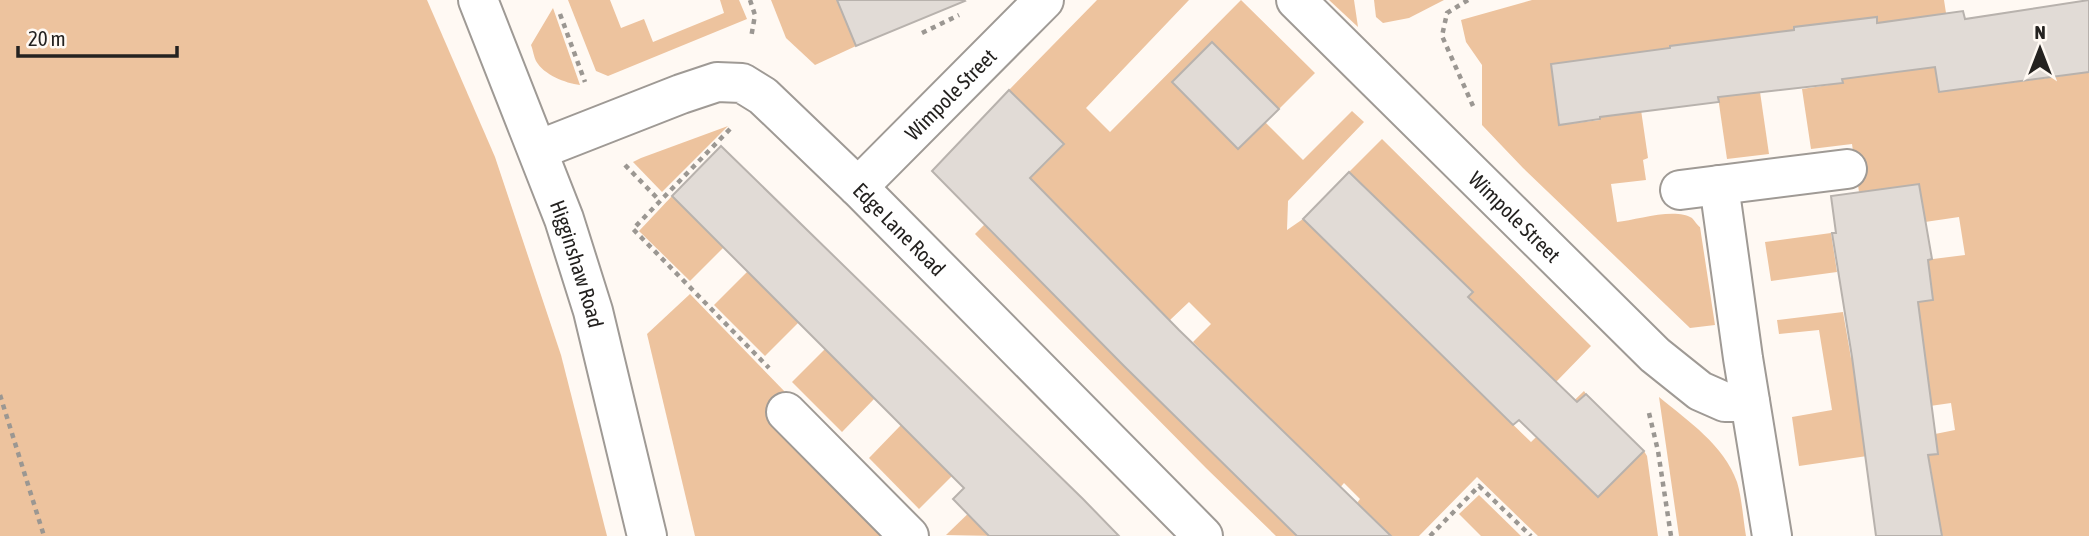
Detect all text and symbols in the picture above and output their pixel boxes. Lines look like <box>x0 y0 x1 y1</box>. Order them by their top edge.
scale bar <box>18 14 177 58</box>
north arrow <box>2005 14 2075 84</box>
text: N <box>2034 21 2046 43</box>
text: 20 m <box>28 26 66 50</box>
street label: Wimpole Street <box>900 43 1001 145</box>
street label: Wimpole Street <box>1464 166 1566 267</box>
street label: Edge Lane Road <box>849 178 951 280</box>
street label: Higginshaw Road <box>546 196 609 330</box>

